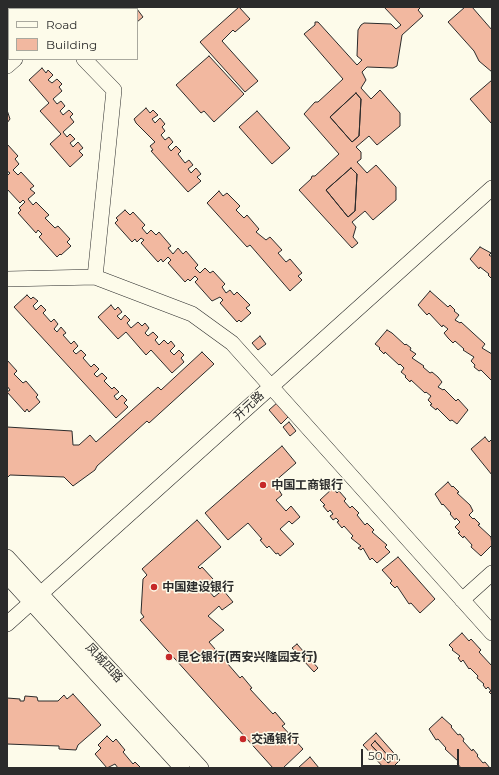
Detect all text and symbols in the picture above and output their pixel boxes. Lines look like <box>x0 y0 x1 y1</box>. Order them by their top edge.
legend <box>8 8 138 60</box>
text: Road <box>46 17 77 32</box>
text: Building <box>46 37 97 52</box>
street label: 开元路 <box>231 389 267 423</box>
place label: 中国工商银行 <box>271 478 343 492</box>
marker: 中国工商银行 <box>258 480 268 490</box>
place label: 中国建设银行 <box>162 580 234 594</box>
marker: 中国建设银行 <box>149 582 159 592</box>
street label: 凤城四路 <box>82 641 126 685</box>
place label: 昆仑银行(西安兴隆园支行) <box>177 650 318 664</box>
marker: 昆仑银行(西安兴隆园支行) <box>164 652 174 662</box>
place label: 交通银行 <box>251 732 299 746</box>
marker: 交通银行 <box>238 734 248 744</box>
scale bar <box>363 741 461 767</box>
text: 50 m <box>368 748 399 763</box>

